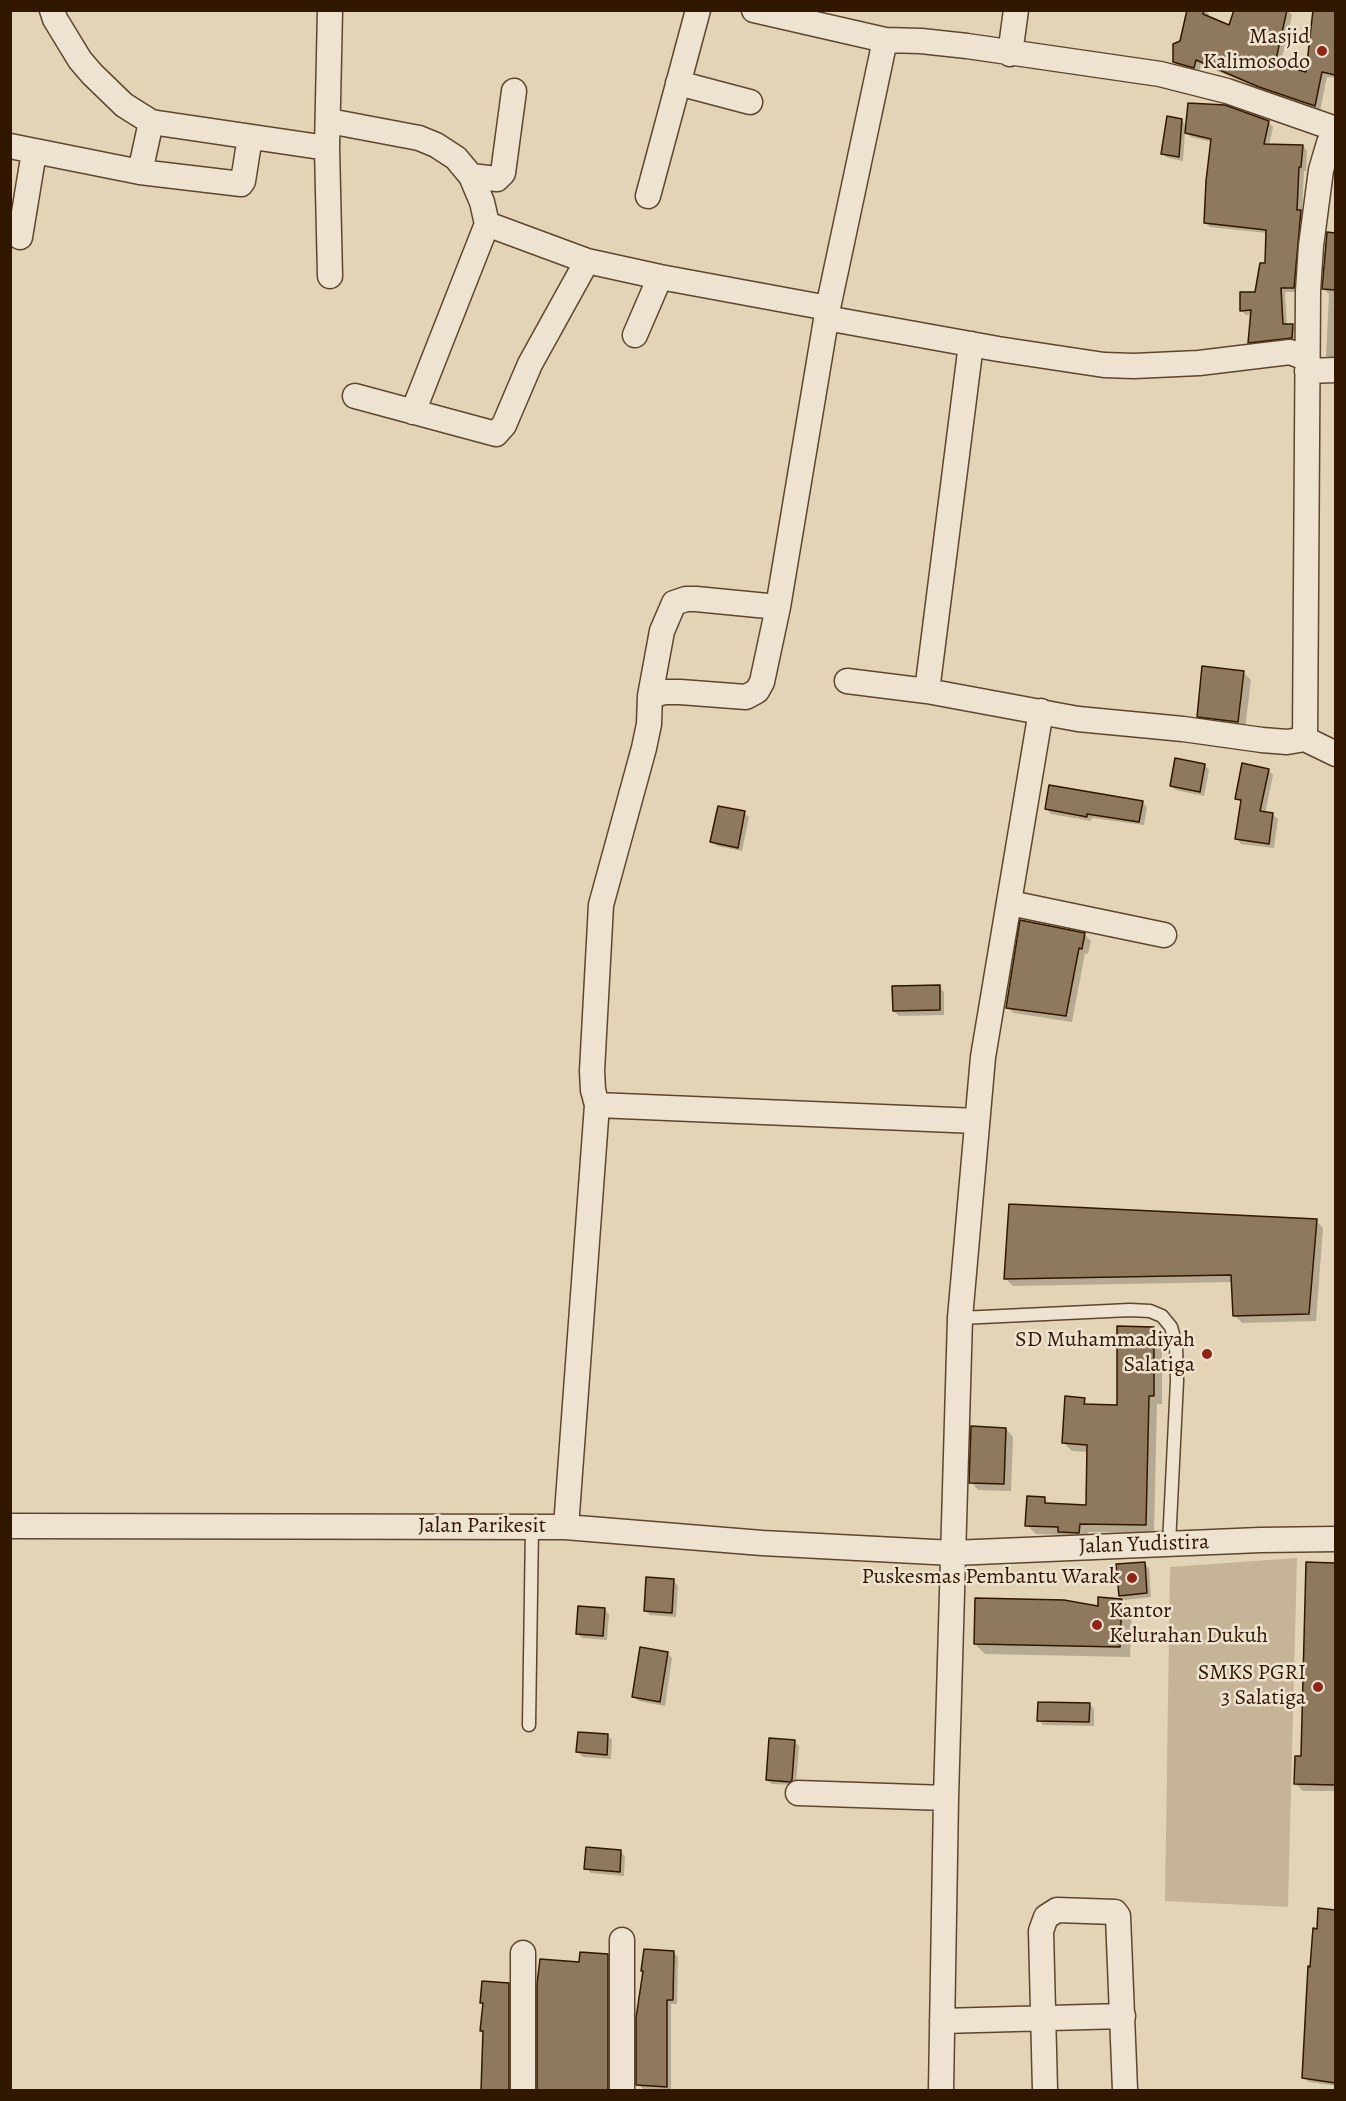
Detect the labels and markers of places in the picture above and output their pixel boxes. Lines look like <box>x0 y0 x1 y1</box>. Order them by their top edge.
place label: Masjid Kalimosodo <box>1203 25 1310 76</box>
marker: Masjid Kalimosodo <box>1315 44 1329 58</box>
place label: SD Muhammadiyah Salatiga <box>1015 1328 1195 1380</box>
marker: SD Muhammadiyah Salatiga <box>1200 1347 1214 1361</box>
place label: Puskesmas Pembantu Warak <box>862 1565 1120 1591</box>
marker: Puskesmas Pembantu Warak <box>1125 1571 1139 1585</box>
place label: Kantor Kelurahan Dukuh <box>1109 1599 1268 1651</box>
marker: Kantor Kelurahan Dukuh <box>1090 1618 1104 1632</box>
place label: SMKS PGRI 3 Salatiga <box>1198 1661 1306 1712</box>
marker: SMKS PGRI 3 Salatiga <box>1311 1680 1325 1694</box>

